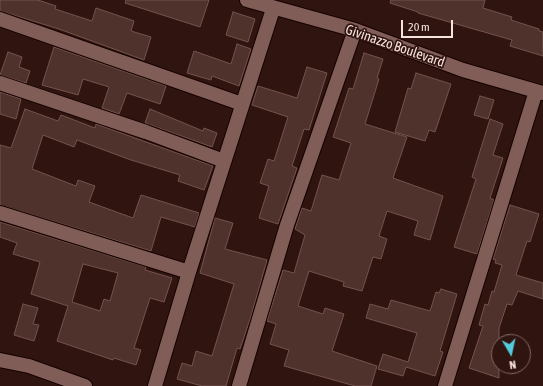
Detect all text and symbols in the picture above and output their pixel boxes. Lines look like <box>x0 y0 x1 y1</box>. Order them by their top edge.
scale bar <box>403 12 455 38</box>
text: 20 m <box>408 20 430 34</box>
street label: Givinazzo Boulevard <box>343 21 447 71</box>
north arrow <box>491 334 531 374</box>
text: N <box>509 358 517 371</box>

